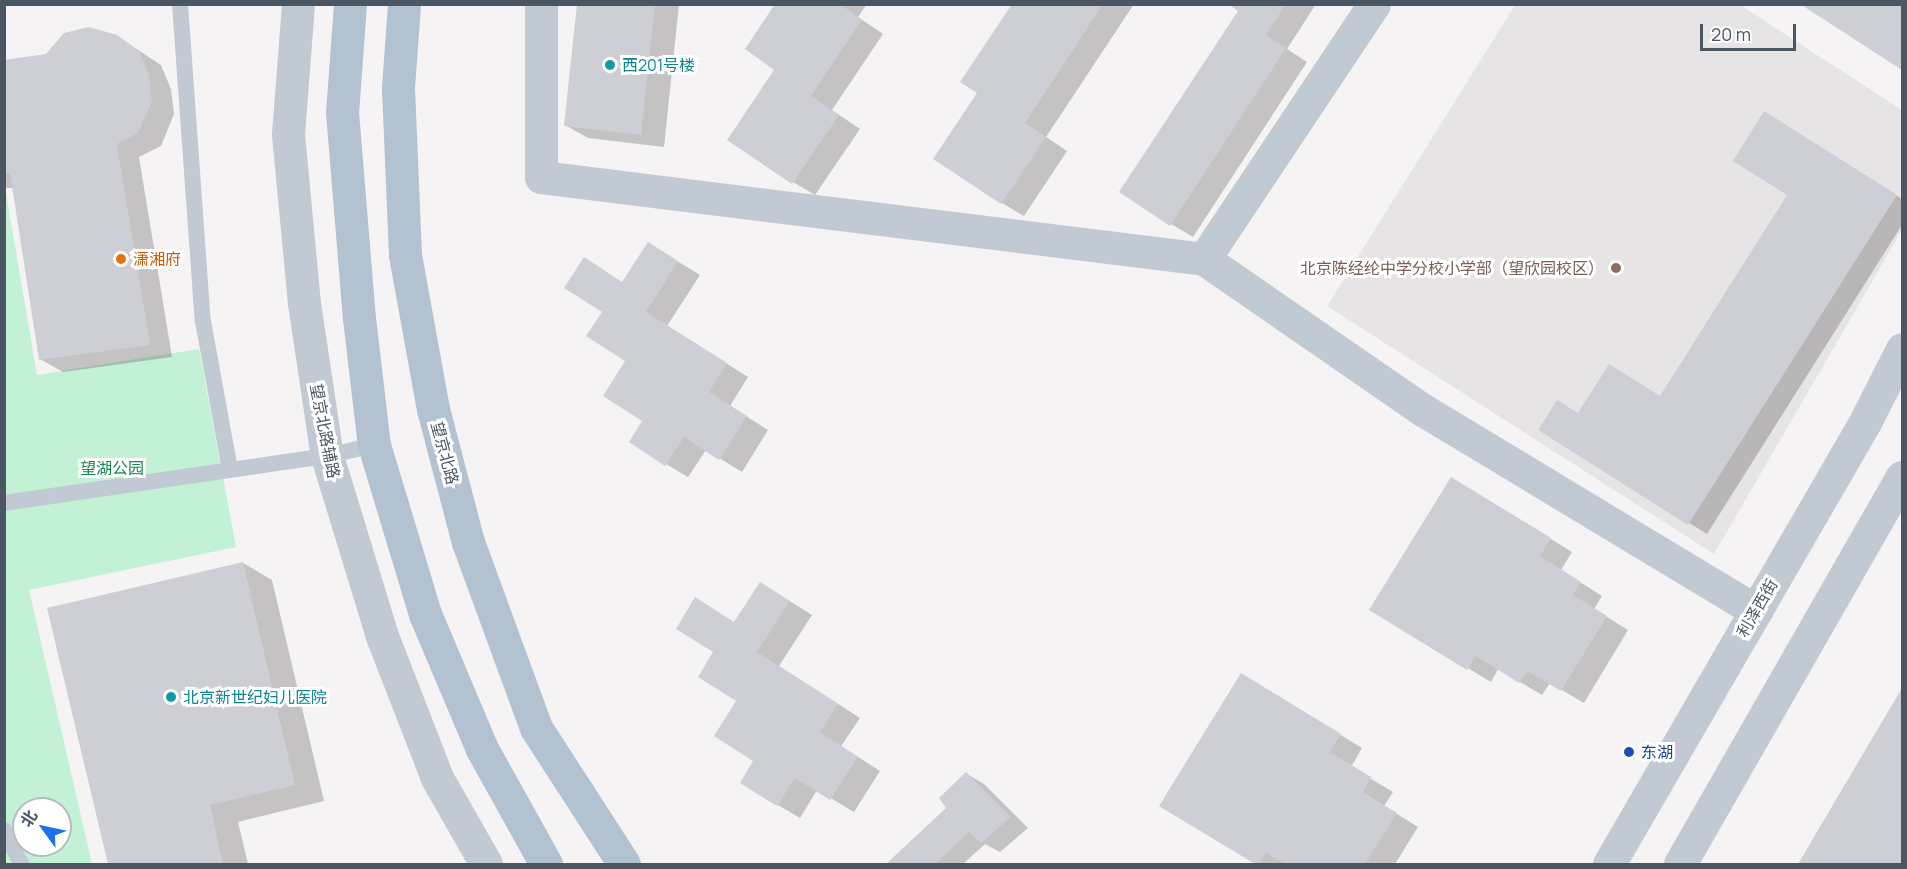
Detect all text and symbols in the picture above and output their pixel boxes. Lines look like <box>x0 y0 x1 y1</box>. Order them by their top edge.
scale bar <box>1703 12 1799 50</box>
text: 20 m <box>1711 22 1751 46</box>
place label: 西201号楼 <box>622 55 695 75</box>
marker: 西201号楼 <box>603 58 617 72</box>
place label: 潇湘府 <box>133 249 181 269</box>
marker: 潇湘府 <box>114 252 128 266</box>
place label: 北京陈经纶中学分校小学部（望欣园校区） <box>1300 258 1604 278</box>
marker: 北京陈经纶中学分校小学部（望欣园校区） <box>1609 261 1623 275</box>
street label: 望京北路辅路 <box>306 382 344 480</box>
street label: 望京北路 <box>427 420 463 486</box>
park label: 望湖公园 <box>80 458 144 478</box>
street label: 利泽西街 <box>1733 575 1781 641</box>
place label: 北京新世纪妇儿医院 <box>183 687 327 707</box>
marker: 北京新世纪妇儿医院 <box>164 690 178 704</box>
place label: 东湖 <box>1641 742 1673 762</box>
marker: 东湖 <box>1622 745 1636 759</box>
north arrow <box>12 797 72 857</box>
text: 北 <box>15 806 42 831</box>

